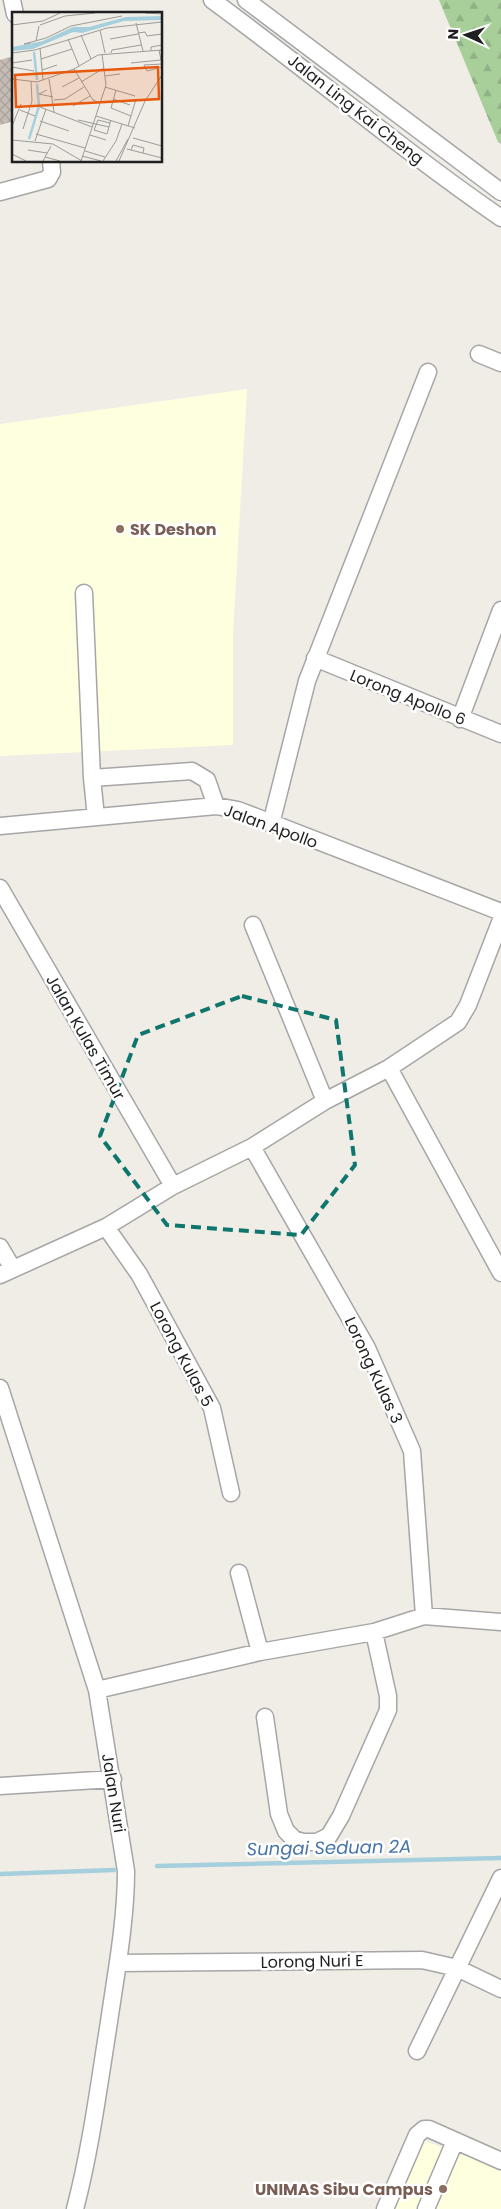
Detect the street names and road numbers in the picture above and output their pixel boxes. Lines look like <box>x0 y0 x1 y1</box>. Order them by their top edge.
street label: Jalan Ling Kai Cheng <box>283 49 429 170</box>
street label: Lorong Apollo 6 <box>346 664 469 731</box>
street label: Jalan Apollo <box>221 799 321 854</box>
street label: Jalan Kulas Timur <box>40 970 131 1104</box>
street label: Lorong Kulas 5 <box>144 1298 219 1411</box>
street label: Lorong Kulas 3 <box>339 1313 408 1427</box>
street label: Jalan Nuri <box>96 1752 131 1834</box>
street label: Lorong Nuri E <box>261 1949 363 1974</box>

